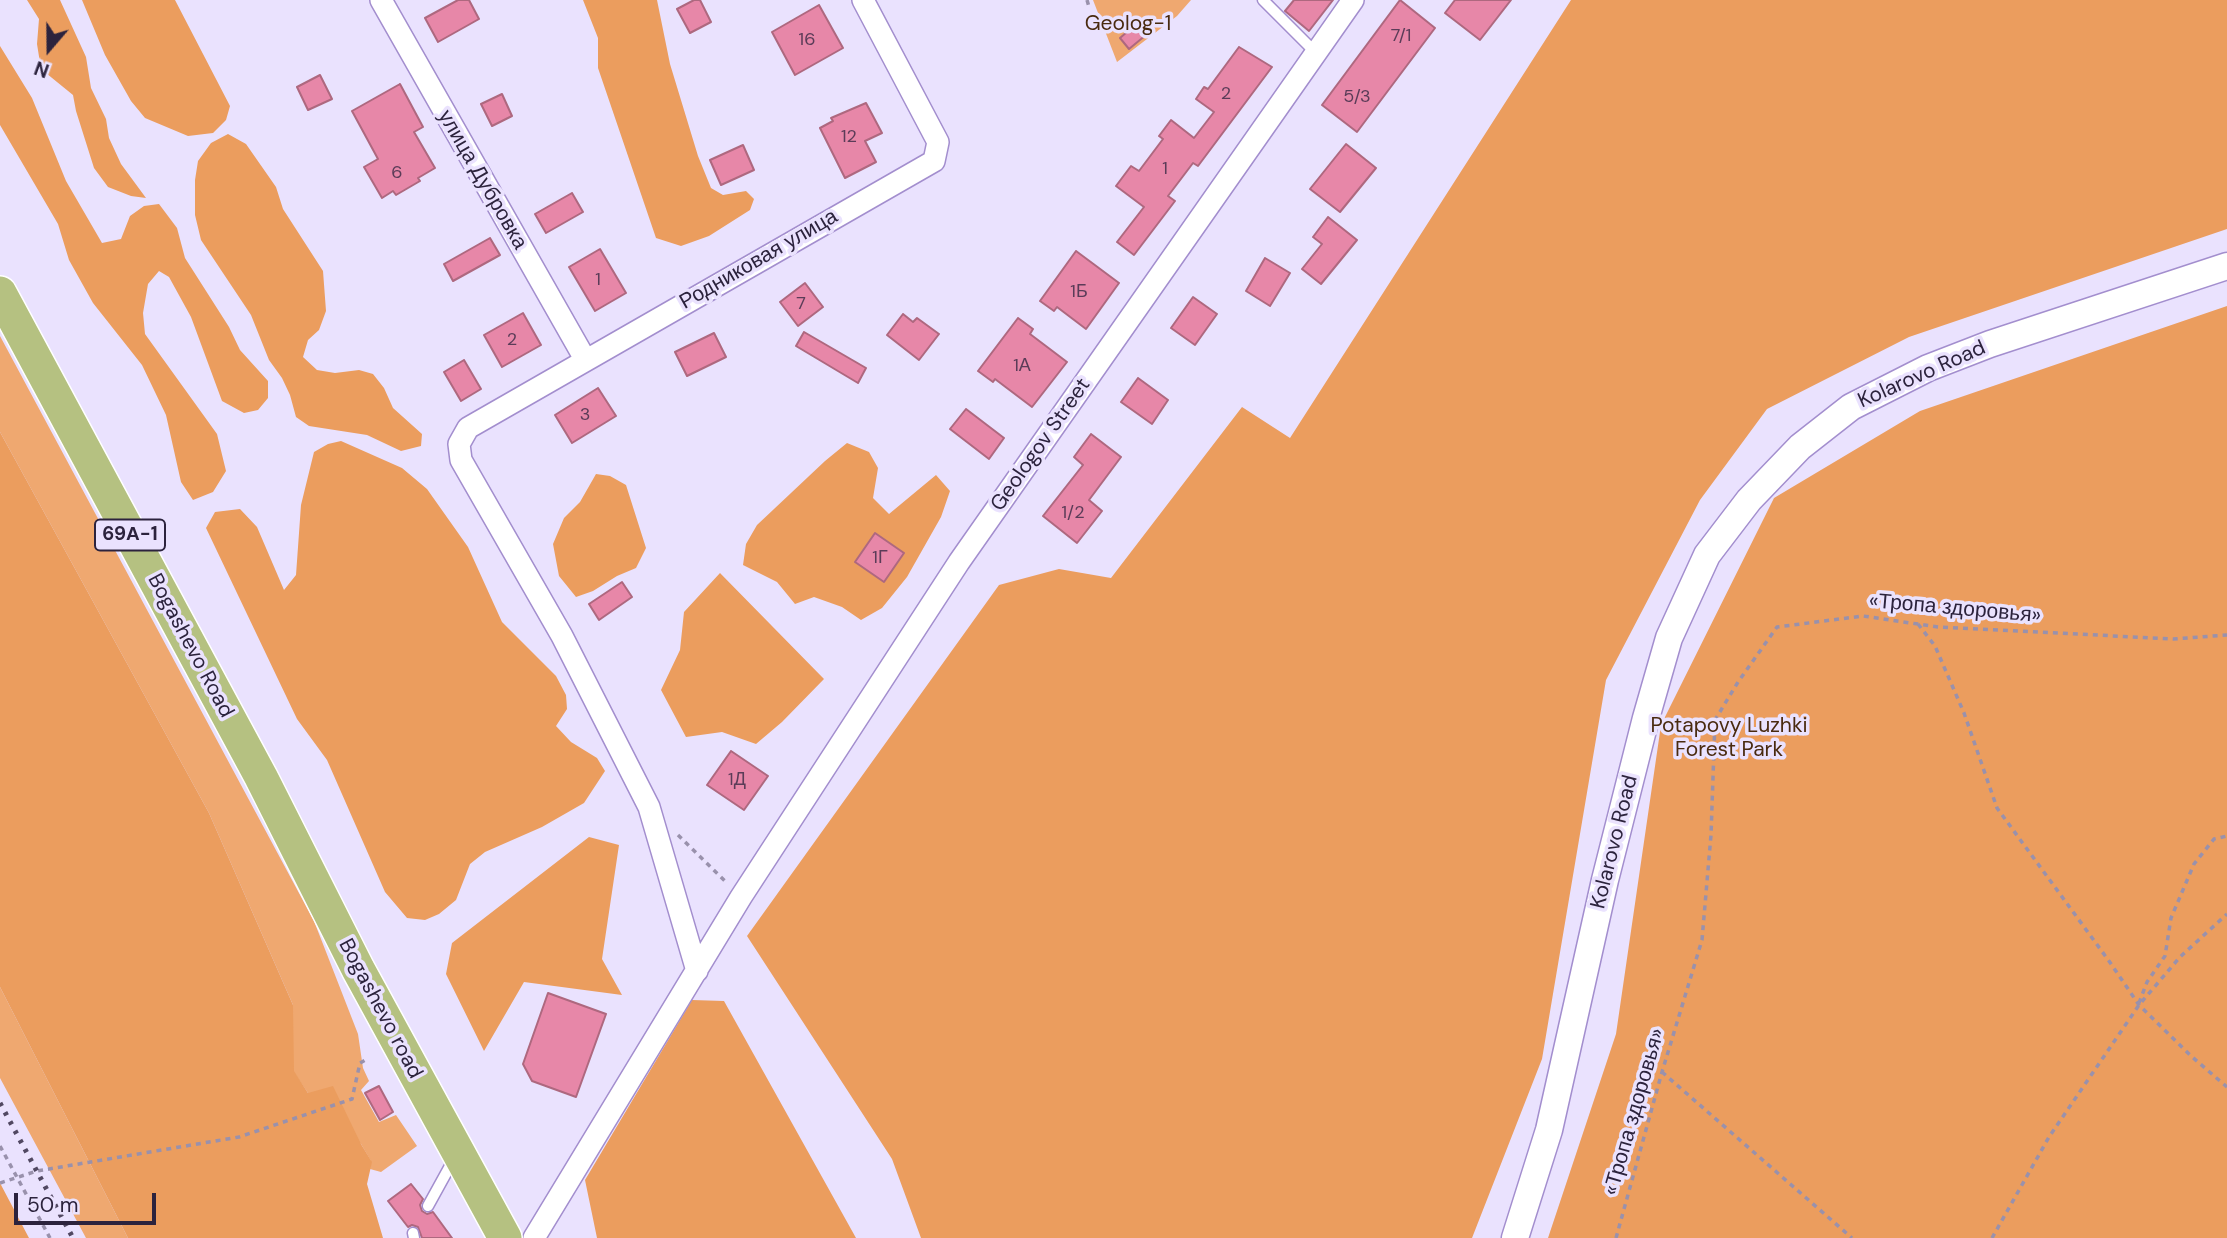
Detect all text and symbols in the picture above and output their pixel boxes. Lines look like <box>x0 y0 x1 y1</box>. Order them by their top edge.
park label: Geolog-1 <box>1085 11 1171 37</box>
north arrow <box>14 14 84 84</box>
house number: 7/1 <box>1391 25 1411 47</box>
house number: 16 <box>799 29 815 51</box>
text: N <box>31 55 52 83</box>
house number: 2 <box>1221 83 1231 105</box>
house number: 5/3 <box>1343 86 1371 108</box>
street label: улица Дубровка <box>432 106 532 254</box>
house number: 12 <box>841 126 857 148</box>
house number: 1 <box>1162 158 1168 180</box>
house number: 6 <box>391 162 403 184</box>
street label: Родниковая улица <box>676 205 842 315</box>
house number: 1 <box>595 269 601 291</box>
house number: 1Б <box>1070 281 1088 303</box>
house number: 7 <box>796 293 806 315</box>
house number: 2 <box>507 329 517 351</box>
street label: Kolarovo Road <box>1854 336 1990 414</box>
house number: 1А <box>1013 355 1031 377</box>
street label: Geologov Street <box>986 374 1096 516</box>
house number: 3 <box>580 404 590 426</box>
house number: 1/2 <box>1061 502 1085 524</box>
road number: 69А-1 <box>95 520 165 550</box>
house number: 1Г <box>872 547 888 569</box>
street label: Bogashevo Road <box>141 570 239 722</box>
street label: «Тропа здоровья» <box>1868 589 2042 629</box>
park label: Potapovy Luzhki Forest Park <box>1650 713 1808 763</box>
house number: 1Д <box>728 769 746 791</box>
street label: Kolarovo Road <box>1586 773 1644 911</box>
street label: Bogashevo road <box>333 935 427 1083</box>
street label: «Тропа здоровья» <box>1599 1026 1671 1198</box>
scale bar <box>18 1178 159 1222</box>
text: 50 m <box>27 1191 78 1219</box>

